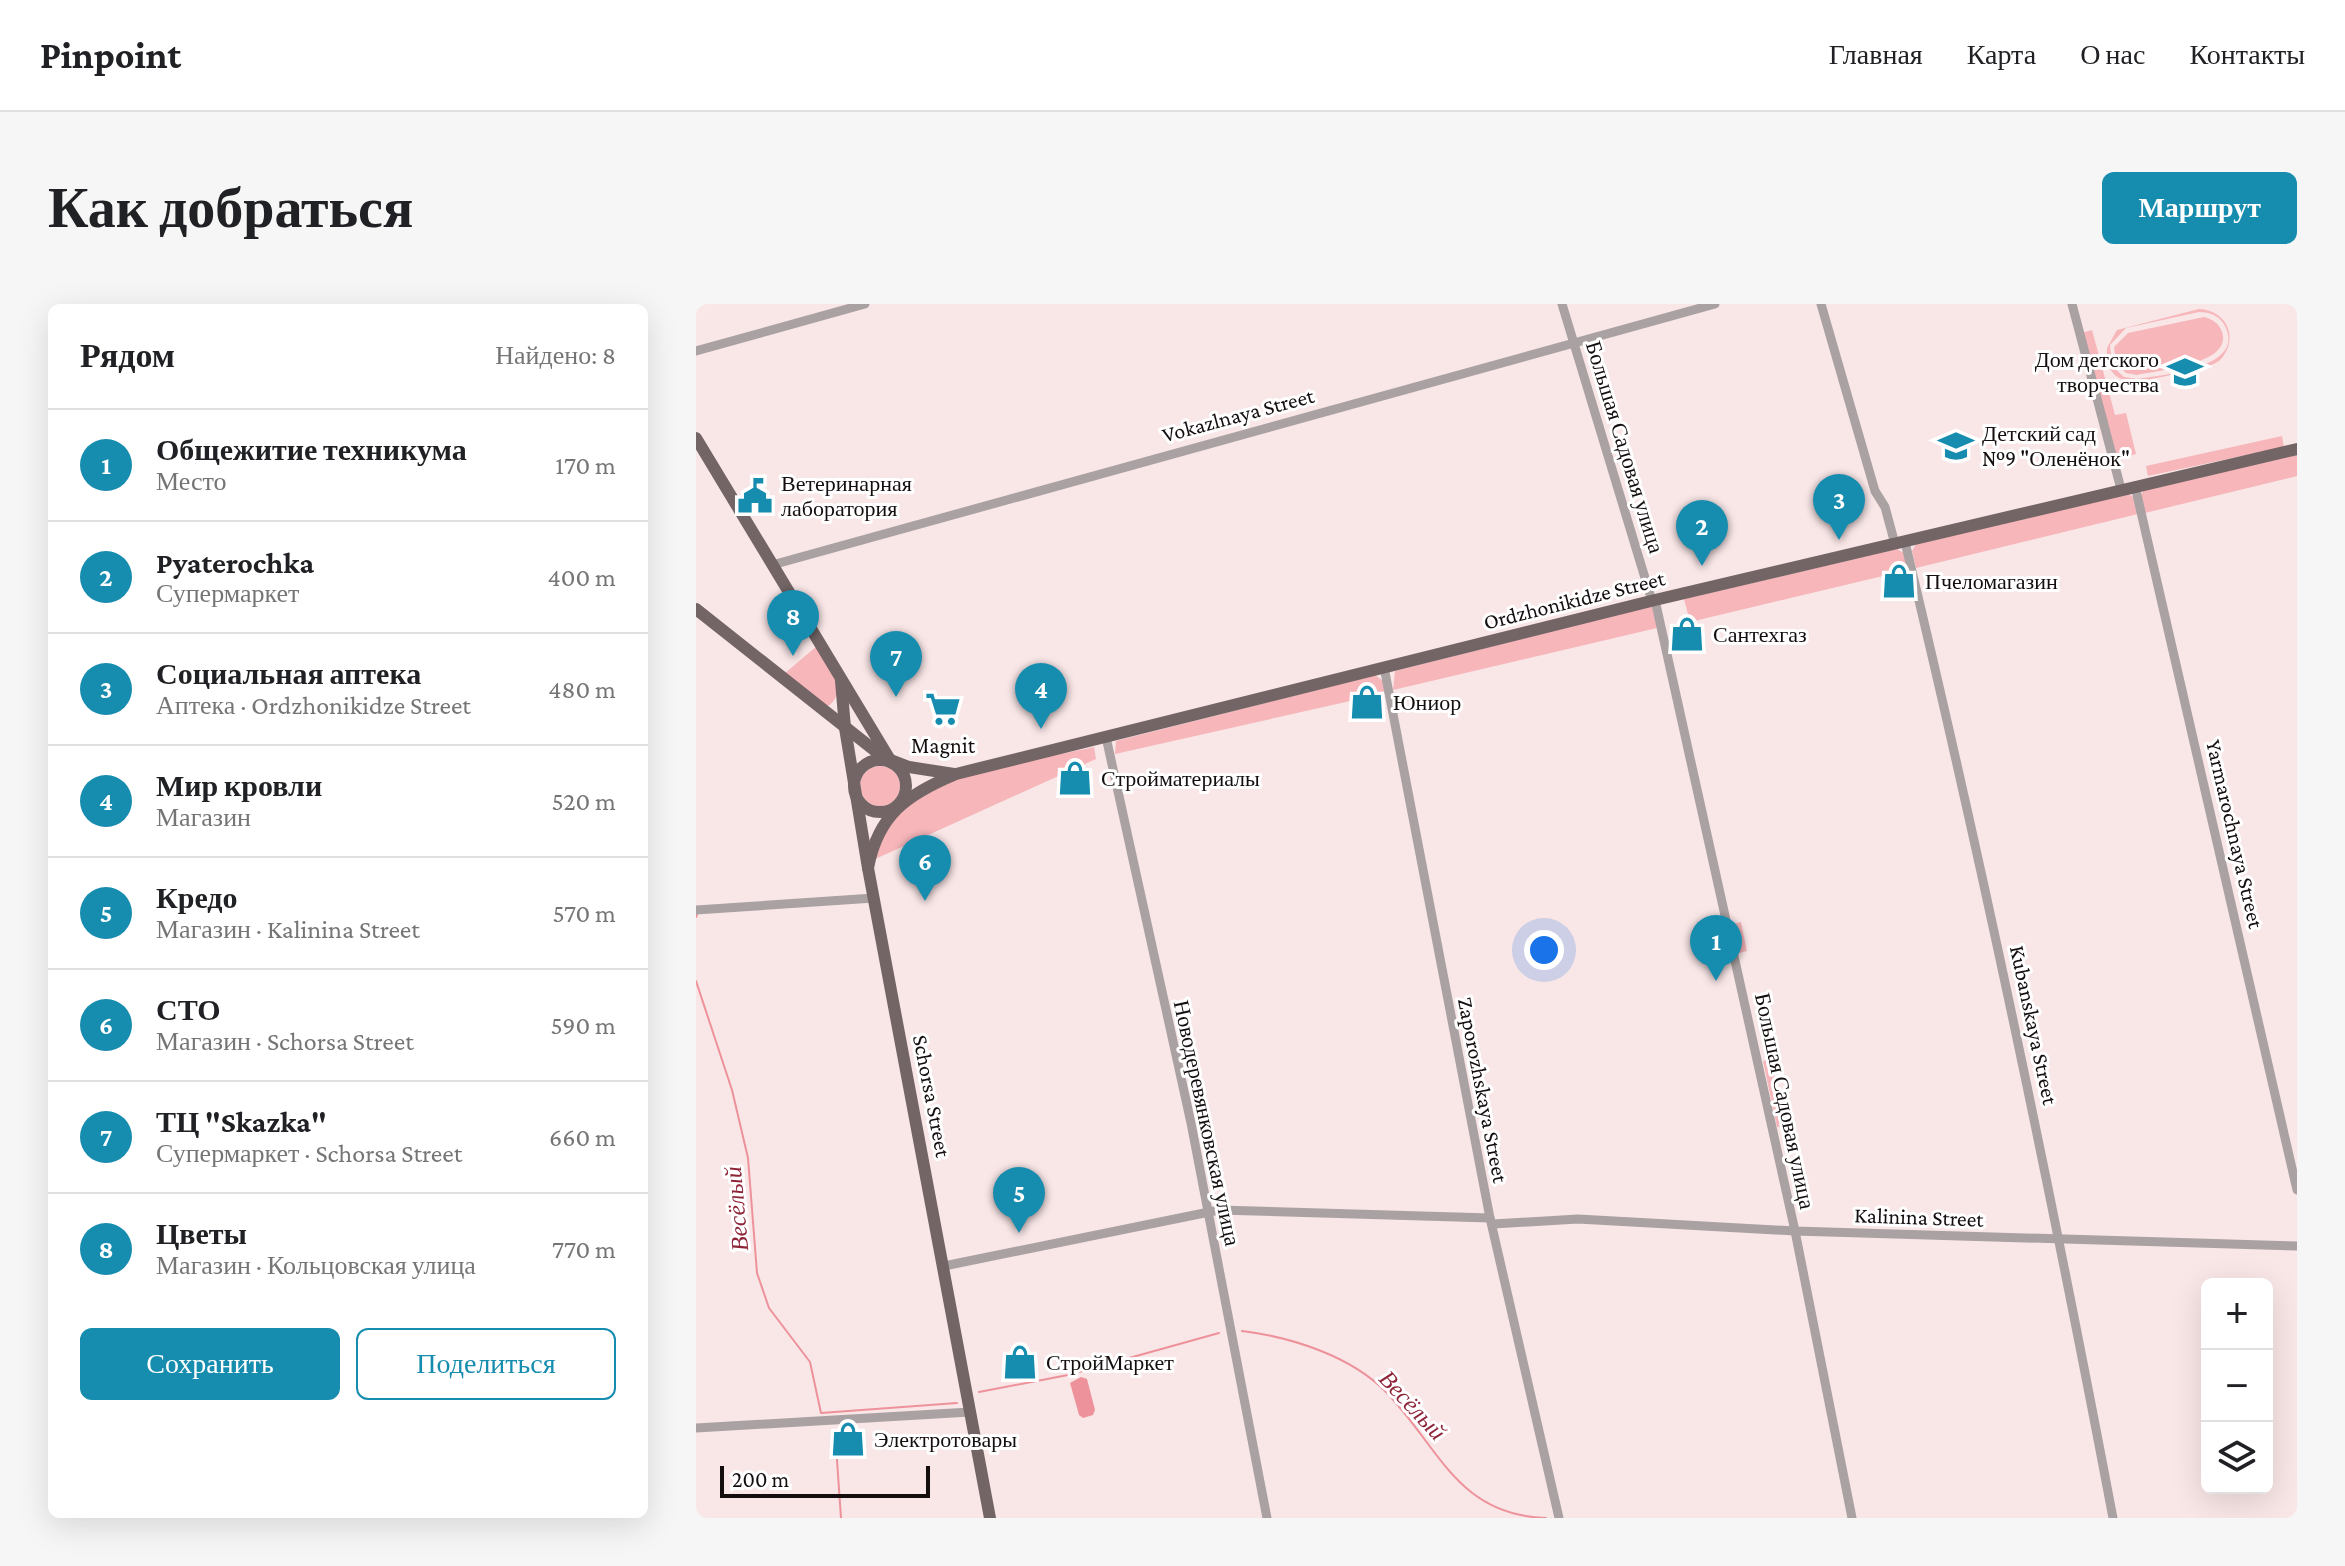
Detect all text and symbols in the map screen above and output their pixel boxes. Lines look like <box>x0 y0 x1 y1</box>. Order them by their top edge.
text: Pinpoint <box>40 34 181 76</box>
text: Главная <box>1829 39 1923 70</box>
text: Карта <box>1967 39 2036 70</box>
text: О нас <box>2080 39 2145 70</box>
text: Контакты <box>2189 39 2305 70</box>
button: Маршрут <box>2102 172 2297 244</box>
text: Как добраться <box>48 177 413 239</box>
text: Рядом <box>80 337 175 374</box>
street label: Большая Садовая улица <box>1581 338 1669 556</box>
text: Найдено: 8 <box>495 341 616 370</box>
place label: Дом детского творчества <box>2035 347 2159 397</box>
school or university icon: Дом детского творчества <box>2166 353 2204 391</box>
street label: Vokazlnaya Street <box>1159 383 1317 447</box>
place label: Детский сад №9 "Оленёнок" <box>1982 421 2130 471</box>
school or university icon: Детский сад №9 "Оленёнок" <box>1937 427 1975 465</box>
text: Общежитие техникума <box>156 433 467 466</box>
text: 1 <box>101 451 111 480</box>
text: 170 m <box>555 451 616 480</box>
text: Место <box>156 467 227 496</box>
place label: Ветеринарная лаборатория <box>781 471 912 521</box>
pin: 3 <box>1813 474 1865 540</box>
public building icon: Ветеринарная лаборатория <box>736 477 774 515</box>
pin: 2 <box>1676 500 1728 566</box>
text: Pyaterochka <box>156 546 314 579</box>
shop icon: Пчеломагазин <box>1880 562 1918 600</box>
text: 2 <box>99 563 113 592</box>
text: 400 m <box>548 563 616 592</box>
street label: Ordzhonikidze Street <box>1481 565 1668 635</box>
place label: Пчеломагазин <box>1925 569 2058 594</box>
text: Супермаркет <box>156 579 299 608</box>
pin: 8 <box>767 590 819 656</box>
shop icon: Сантехгаз <box>1668 615 1706 653</box>
place label: Сантехгаз <box>1713 622 1807 647</box>
pin: 7 <box>870 631 922 697</box>
text: Социальная аптека <box>156 657 421 690</box>
pin: 4 <box>1015 663 1067 729</box>
text: 3 <box>100 675 112 704</box>
text: 480 m <box>548 675 616 704</box>
shop icon: Юниор <box>1348 683 1386 721</box>
supermarket icon: Magnit <box>924 690 962 728</box>
place label: Юниор <box>1393 690 1461 715</box>
text: Аптека · Ordzhonikidze Street <box>156 691 471 720</box>
place label: Magnit <box>911 733 976 758</box>
street label: Yarmarochnaya Street <box>2201 737 2269 932</box>
shop icon: Стройматериалы <box>1056 759 1094 797</box>
place label: Стройматериалы <box>1101 766 1260 791</box>
text: Мир кровли <box>156 769 322 802</box>
text: 4 <box>99 787 113 816</box>
text: 520 m <box>552 787 616 816</box>
text: Магазин <box>156 803 251 832</box>
pin: 6 <box>899 835 951 901</box>
text: Кредо <box>156 881 238 914</box>
text: 5 <box>100 899 112 928</box>
text: 570 m <box>552 899 616 928</box>
text: Магазин · Kalinina Street <box>156 915 420 944</box>
pin: 1 <box>1690 915 1742 981</box>
your location <box>1524 930 1564 970</box>
street label: Kubanskaya Street <box>2005 943 2063 1108</box>
street label: Большая Садовая улица <box>1750 991 1820 1212</box>
text: СТО <box>156 993 221 1026</box>
street label: Zaporozhskaya Street <box>1453 995 1513 1186</box>
street label: Новодеревянковская улица <box>1169 998 1245 1248</box>
text: 6 <box>99 1011 113 1040</box>
text: 590 m <box>550 1011 616 1040</box>
text: Магазин · Schorsa Street <box>156 1027 414 1056</box>
street label: Schorsa Street <box>908 1033 956 1160</box>
text: ТЦ "Skazka" <box>156 1105 327 1138</box>
text: 7 <box>100 1123 112 1152</box>
text: 660 m <box>549 1123 616 1152</box>
text: Супермаркет · Schorsa Street <box>156 1139 462 1168</box>
water label: Весёлый <box>719 1165 753 1253</box>
pin: 5 <box>993 1167 1045 1233</box>
street label: Kalinina Street <box>1854 1202 1985 1232</box>
text: Цветы <box>156 1217 247 1250</box>
text: 8 <box>98 1235 114 1264</box>
text: 770 m <box>552 1235 616 1264</box>
text: Магазин · Кольцовская улица <box>156 1251 476 1280</box>
map controls <box>2201 1278 2273 1494</box>
button: + <box>2201 1278 2273 1350</box>
button: Сохранить <box>80 1328 340 1400</box>
button: Поделиться <box>356 1328 616 1400</box>
shop icon: СтройМаркет <box>1001 1343 1039 1381</box>
place label: СтройМаркет <box>1046 1350 1174 1375</box>
button: − <box>2201 1350 2273 1422</box>
water label: Весёлый <box>1374 1365 1452 1445</box>
shop icon: Электротовары <box>829 1420 867 1458</box>
button: layers <box>2201 1422 2273 1494</box>
place label: Электротовары <box>874 1427 1017 1452</box>
scale bar <box>720 1462 930 1498</box>
text: 200 m <box>732 1467 789 1492</box>

